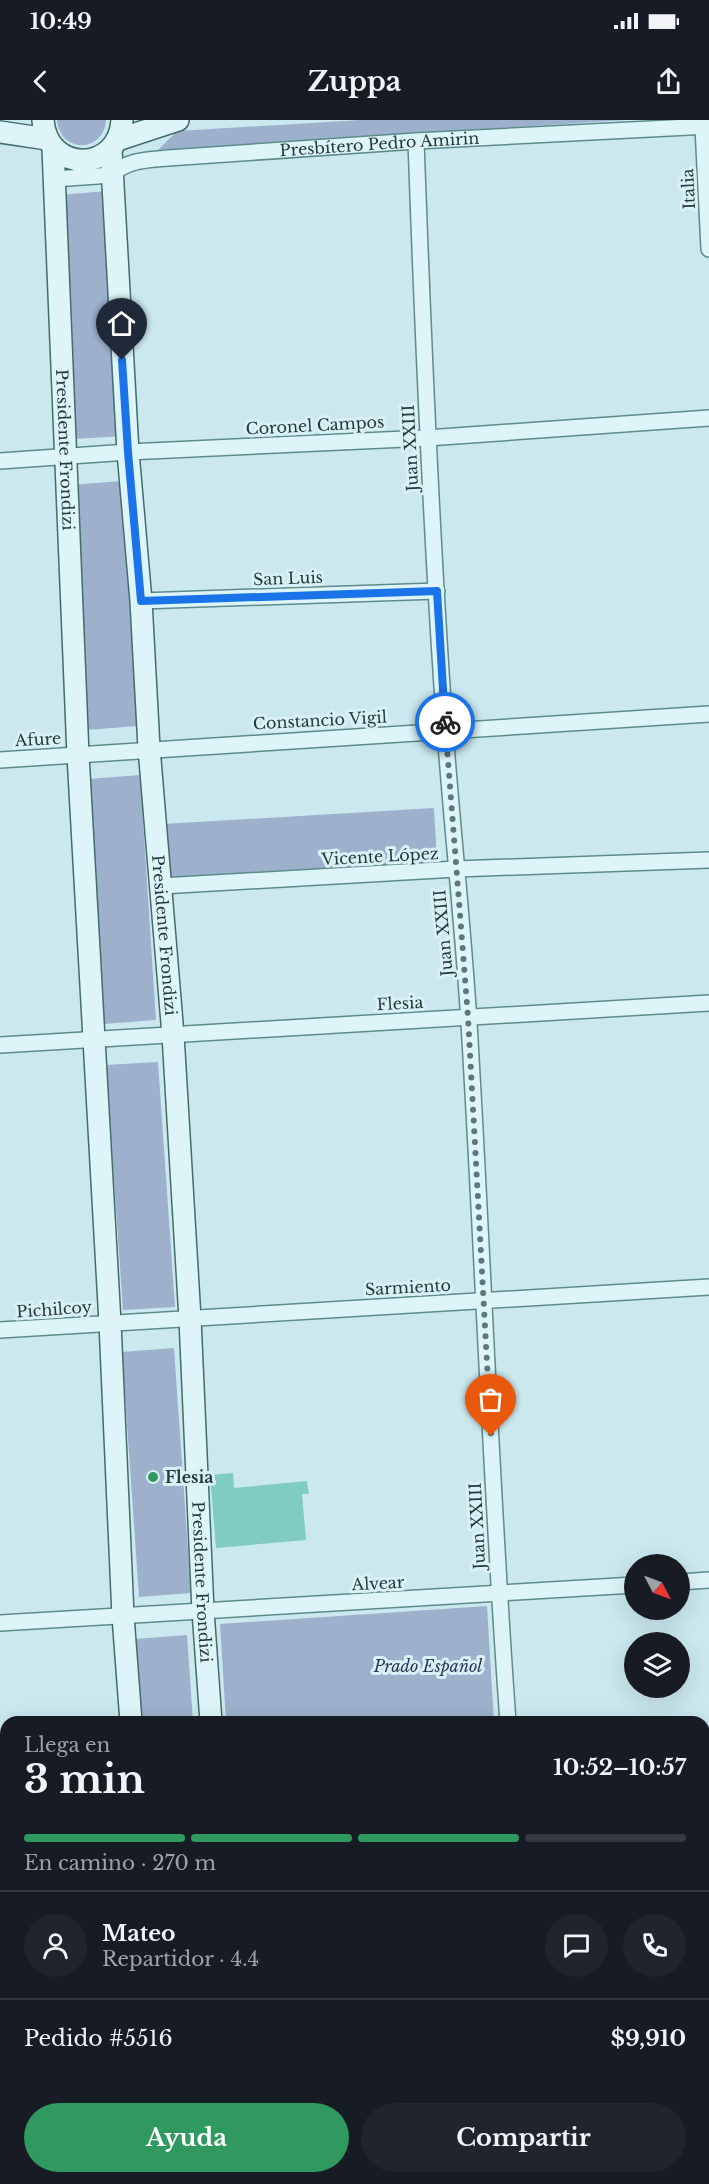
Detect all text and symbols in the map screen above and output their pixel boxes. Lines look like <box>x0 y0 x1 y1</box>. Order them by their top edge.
text: 10:49 <box>30 8 92 35</box>
icon: back <box>24 65 57 98</box>
text: Zuppa <box>308 65 401 98</box>
icon: share <box>652 65 685 98</box>
street label: Presbítero Pedro Amirin <box>279 128 480 160</box>
street label: Italia <box>677 168 699 210</box>
pin <box>96 298 147 360</box>
icon: home <box>105 307 138 340</box>
street label: Presidente Frondizi <box>52 369 79 531</box>
street label: Juan XXIII <box>398 404 422 494</box>
street label: Coronel Campos <box>245 411 385 439</box>
street label: San Luis <box>253 567 323 589</box>
courier <box>415 692 475 752</box>
icon: bike <box>429 706 462 739</box>
street label: Constancio Vigil <box>253 707 387 733</box>
street label: Afure <box>13 728 62 750</box>
street label: Vicente López <box>320 843 439 869</box>
street label: Presidente Frondizi <box>148 854 181 1017</box>
street label: Juan XXIII <box>429 889 457 979</box>
street label: Flesia <box>376 992 424 1014</box>
street label: Sarmiento <box>364 1275 452 1299</box>
street label: Pichilcoy <box>16 1296 93 1322</box>
pin <box>465 1374 516 1436</box>
icon: bag <box>474 1383 507 1416</box>
place label: Flesia <box>165 1467 213 1487</box>
marker: Flesia <box>146 1470 160 1484</box>
street label: Juan XXIII <box>465 1482 489 1572</box>
street label: Presidente Frondizi <box>188 1501 217 1664</box>
north arrow <box>624 1554 690 1620</box>
map controls <box>624 1554 690 1698</box>
street label: Alvear <box>350 1572 405 1594</box>
button: layers <box>624 1632 690 1698</box>
park label: Prado Español <box>373 1656 483 1676</box>
text: Llega en <box>24 1733 110 1757</box>
text: 10:52–10:57 <box>553 1754 686 1781</box>
text: 3 min <box>24 1755 145 1804</box>
text: En camino · 270 m <box>24 1851 216 1875</box>
button: person <box>24 1914 87 1977</box>
button: chat <box>545 1914 608 1977</box>
button: phone <box>623 1914 686 1977</box>
text: Mateo <box>102 1920 176 1947</box>
text: Repartidor · 4.4 <box>102 1947 259 1971</box>
text: Pedido #5516 <box>24 2025 173 2052</box>
text: $9,910 <box>611 2025 686 2052</box>
button: Ayuda <box>24 2103 349 2172</box>
button: Compartir <box>361 2103 686 2172</box>

